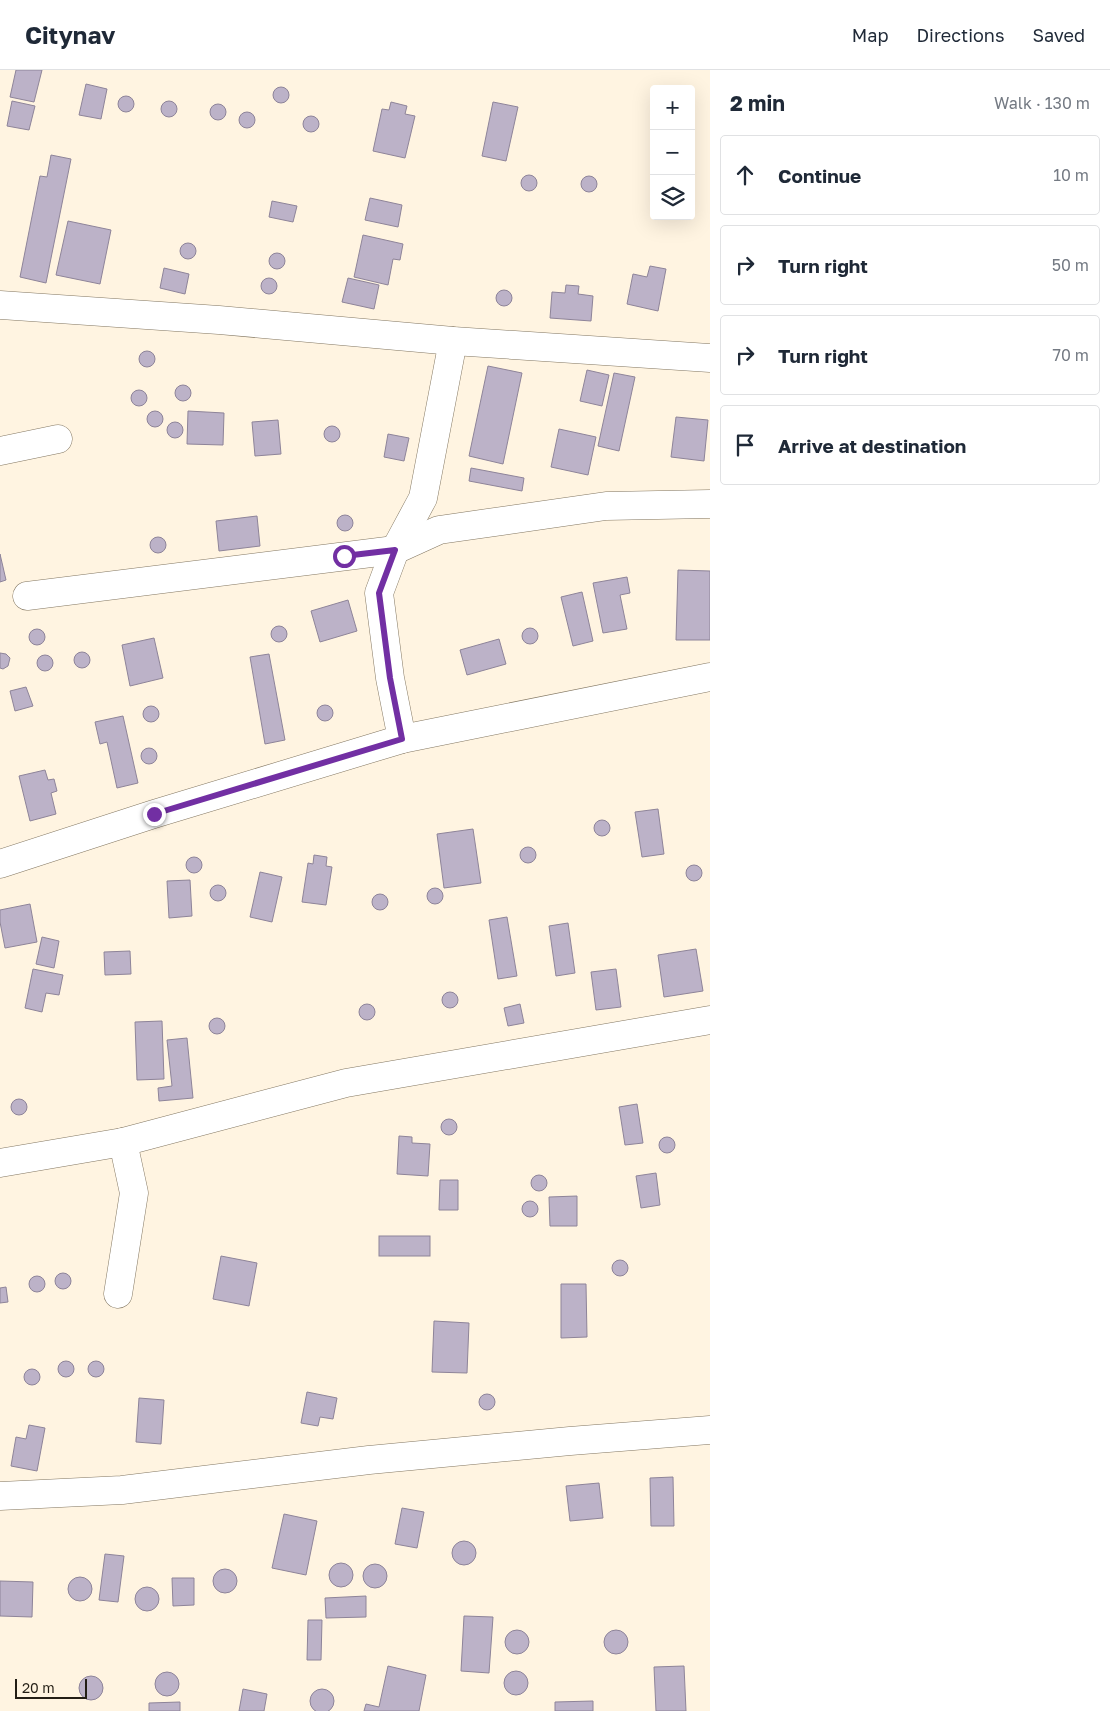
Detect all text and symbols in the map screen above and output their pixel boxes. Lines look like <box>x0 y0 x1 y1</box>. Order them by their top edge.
text: Citynav <box>25 20 115 49</box>
text: Map <box>852 24 888 46</box>
text: Directions <box>916 24 1004 46</box>
text: Saved <box>1032 24 1085 46</box>
map controls <box>650 85 695 220</box>
button: + <box>650 85 695 130</box>
text: 2 min <box>730 90 785 116</box>
text: Walk · 130 m <box>994 93 1090 113</box>
button: − <box>650 130 695 175</box>
icon: ahead <box>731 161 759 189</box>
text: Continue <box>778 164 861 187</box>
text: 10 m <box>1053 165 1089 185</box>
button: layers <box>650 175 695 220</box>
icon: right <box>731 251 759 279</box>
text: Turn right <box>778 254 868 277</box>
text: 50 m <box>1052 255 1089 275</box>
icon: right <box>731 341 759 369</box>
text: Turn right <box>778 344 868 367</box>
text: 70 m <box>1052 345 1089 365</box>
icon: arrive <box>731 431 759 459</box>
text: Arrive at destination <box>778 434 966 457</box>
route start <box>333 545 356 568</box>
route end <box>143 803 166 826</box>
scale bar <box>15 1676 88 1699</box>
text: 20 m <box>22 1679 55 1696</box>

